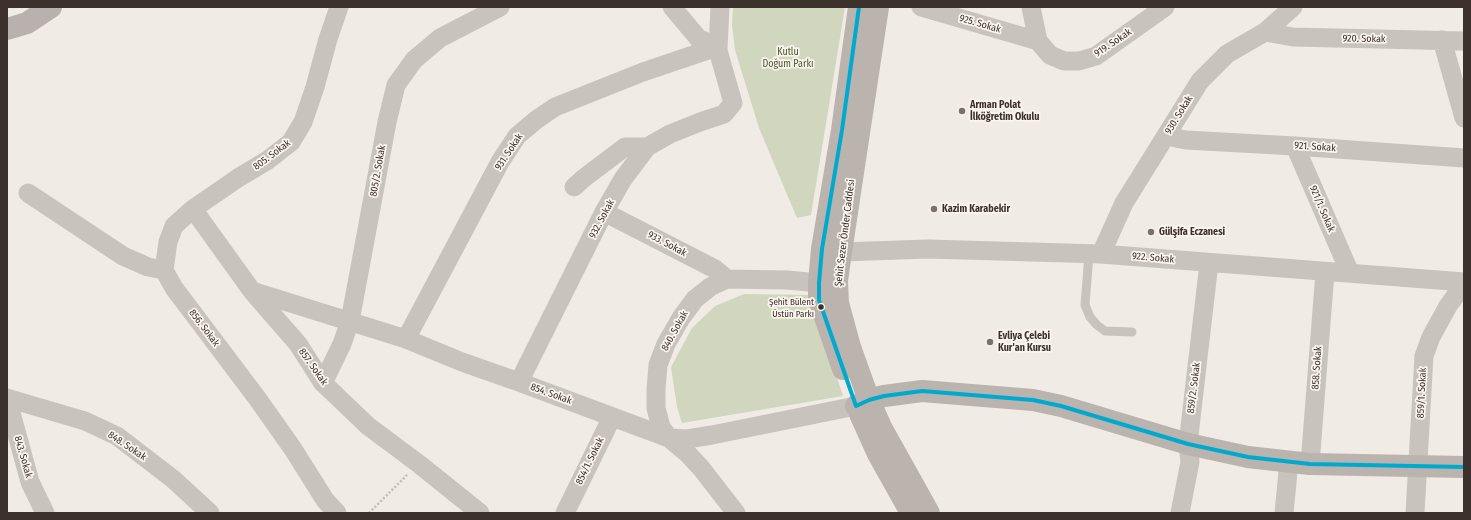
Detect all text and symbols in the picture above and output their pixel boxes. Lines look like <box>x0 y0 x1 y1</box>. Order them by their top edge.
street label: 925. Sokak <box>958 12 1002 36</box>
street label: 919. Sokak <box>1092 26 1134 60</box>
street label: 920. Sokak <box>1342 33 1386 45</box>
park label: Kutlu Doğum Parkı <box>762 46 814 70</box>
street label: 930. Sokak <box>1162 94 1196 136</box>
place label: Arman Polat İlköğretim Okulu <box>970 99 1039 122</box>
marker: Arman Polat İlköğretim Okulu <box>957 106 967 116</box>
street label: 931. Sokak <box>492 131 526 173</box>
street label: 805. Sokak <box>251 137 293 173</box>
street label: 921. Sokak <box>1294 140 1336 154</box>
street label: 805/2. Sokak <box>368 144 388 198</box>
street label: Şehit Sezer Önder Caddesi <box>832 179 858 287</box>
street label: 921/1. Sokak <box>1307 184 1337 234</box>
street label: 932. Sokak <box>587 198 617 240</box>
place label: Kazim Karabekir <box>942 203 1010 215</box>
marker: Kazim Karabekir <box>929 204 939 214</box>
place label: Gülşifa Eczanesi <box>1159 226 1225 238</box>
marker: Gülşifa Eczanesi <box>1146 227 1156 237</box>
street label: 933. Sokak <box>645 229 689 259</box>
street label: 922. Sokak <box>1131 250 1175 266</box>
place label: Şehit Bülent Üstün Parkı <box>769 297 814 318</box>
marker: Şehit Bülent Üstün Parkı <box>816 302 826 312</box>
street label: 856. Sokak <box>186 307 222 349</box>
street label: 840. Sokak <box>659 309 691 353</box>
place label: Evliya Çelebi Kur'an Kursu <box>998 330 1051 354</box>
marker: Evliya Çelebi Kur'an Kursu <box>985 337 995 347</box>
street label: 857. Sokak <box>296 346 330 388</box>
street label: 858. Sokak <box>1310 346 1324 390</box>
street label: 859/2. Sokak <box>1185 362 1203 414</box>
street label: 859/1. Sokak <box>1415 367 1429 419</box>
street label: 854. Sokak <box>529 381 573 407</box>
street label: 848. Sokak <box>106 429 148 463</box>
street label: 843. Sokak <box>11 435 35 479</box>
street label: 854/1. Sokak <box>573 435 607 487</box>

